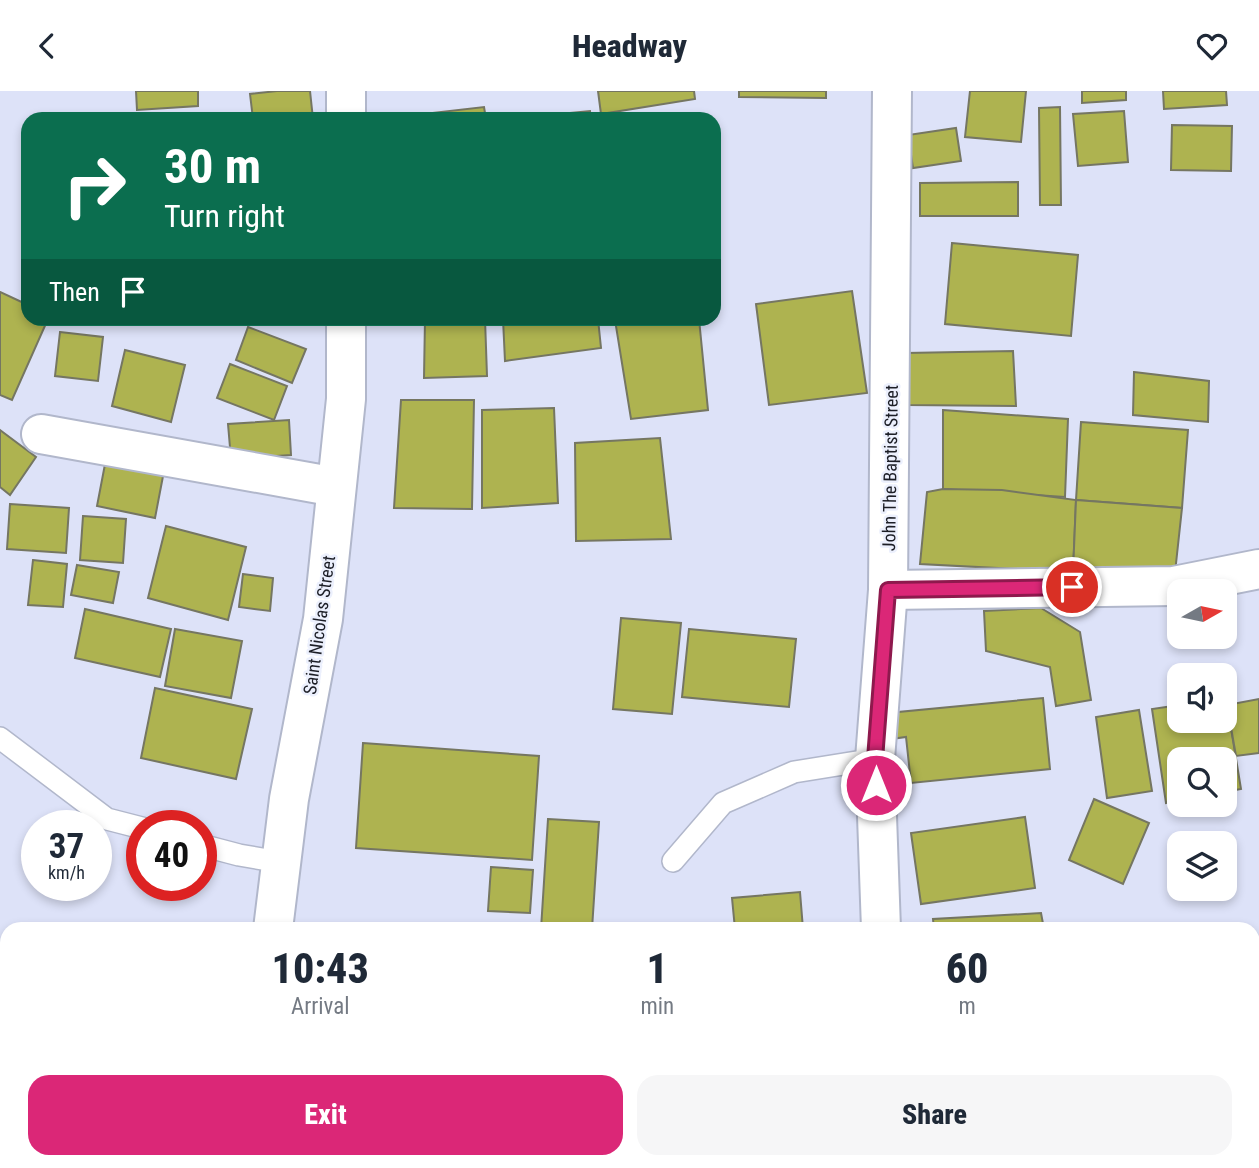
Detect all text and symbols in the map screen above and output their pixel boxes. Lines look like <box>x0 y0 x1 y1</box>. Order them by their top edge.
icon: back <box>28 27 66 65</box>
text: Headway <box>572 27 687 65</box>
icon: heart <box>1193 27 1231 65</box>
text: 30 m <box>164 138 261 195</box>
icon: right <box>49 140 140 231</box>
text: Turn right <box>164 197 285 235</box>
icon: arrive <box>114 273 152 311</box>
text: Then <box>49 277 100 307</box>
street label: John The Baptist Street <box>878 385 902 551</box>
street label: Saint Nicolas Street <box>299 554 339 696</box>
pin <box>1042 557 1102 617</box>
icon: arrive <box>1053 568 1091 606</box>
north arrow <box>1167 579 1237 649</box>
map controls <box>1167 579 1237 901</box>
button: sound <box>1167 663 1237 733</box>
button: search <box>1167 747 1237 817</box>
position arrow <box>839 748 913 822</box>
speed limit sign: 40 <box>126 810 217 901</box>
text: 37 <box>49 826 84 867</box>
button: layers <box>1167 831 1237 901</box>
text: km/h <box>48 862 85 883</box>
text: 10:43 <box>272 944 369 993</box>
text: 1 <box>647 944 668 993</box>
text: 60 <box>946 944 988 993</box>
text: Arrival <box>291 993 349 1020</box>
text: min <box>640 993 674 1020</box>
text: m <box>958 993 976 1020</box>
button: Exit <box>28 1075 623 1155</box>
button: Share <box>637 1075 1232 1155</box>

